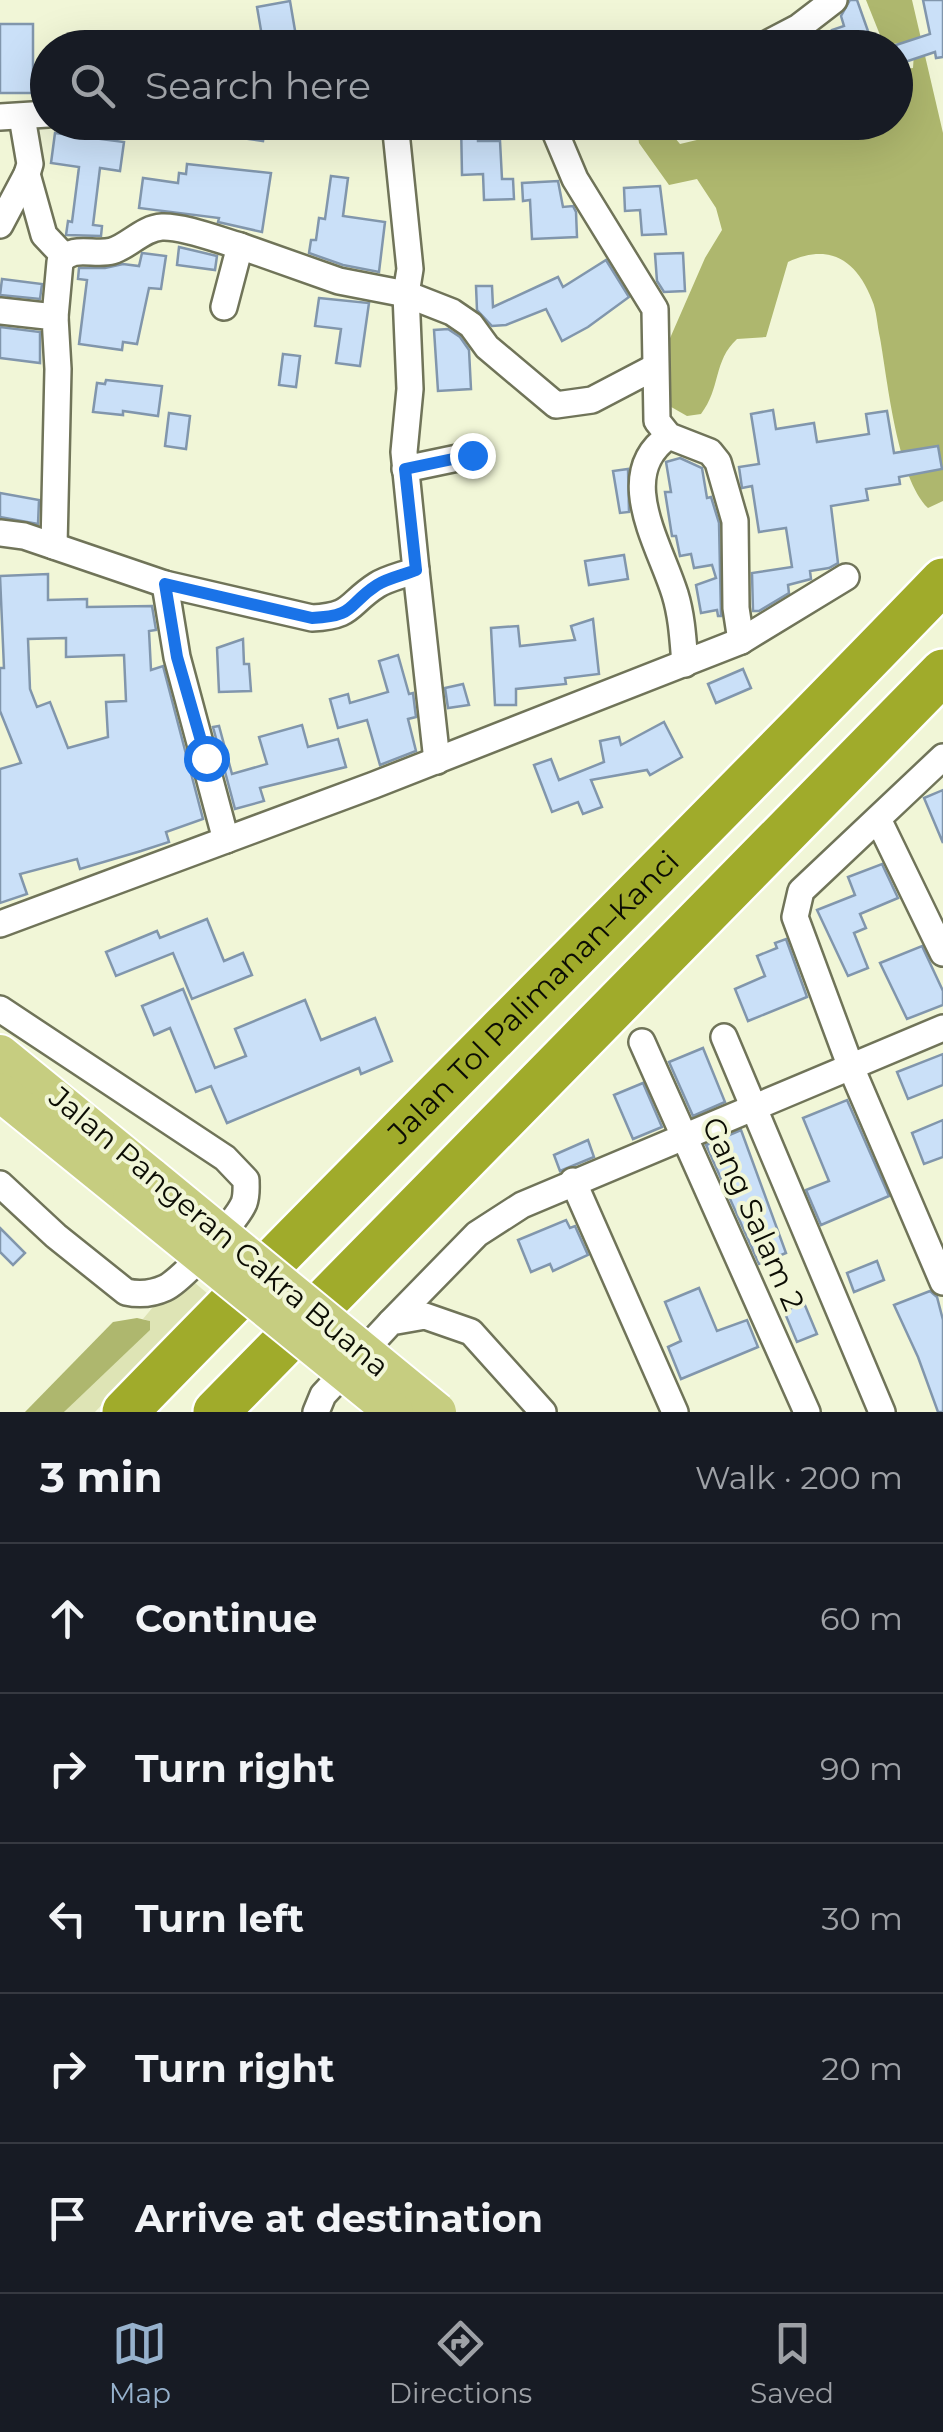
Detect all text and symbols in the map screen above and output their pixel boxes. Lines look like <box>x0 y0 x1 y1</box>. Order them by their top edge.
search box <box>30 30 913 140</box>
icon: search <box>65 58 120 113</box>
text: Search here <box>145 62 371 109</box>
route end <box>450 433 496 479</box>
route start <box>184 736 230 782</box>
street label: Jalan Tol Palimanan–Kanci <box>379 843 687 1152</box>
street label: Jalan Pangeran Cakra Buana <box>41 1078 397 1385</box>
street label: Gang Salam 2 <box>694 1111 813 1316</box>
text: 3 min <box>40 1451 162 1503</box>
text: Walk · 200 m <box>695 1458 903 1497</box>
icon: ahead <box>40 1591 95 1646</box>
text: Continue <box>135 1595 317 1642</box>
text: 60 m <box>820 1599 903 1638</box>
icon: right <box>40 1741 95 1796</box>
text: Turn right <box>135 1745 334 1792</box>
text: 90 m <box>820 1749 903 1788</box>
icon: left <box>40 1891 95 1946</box>
text: Turn left <box>135 1895 304 1942</box>
text: 30 m <box>821 1899 903 1938</box>
icon: right <box>40 2041 95 2096</box>
text: Turn right <box>135 2045 334 2092</box>
text: 20 m <box>821 2049 903 2088</box>
icon: arrive <box>40 2191 95 2246</box>
text: Arrive at destination <box>135 2195 543 2242</box>
tab: Map <box>109 2316 171 2410</box>
tab: Directions <box>389 2316 532 2410</box>
tab: Saved <box>750 2316 834 2410</box>

